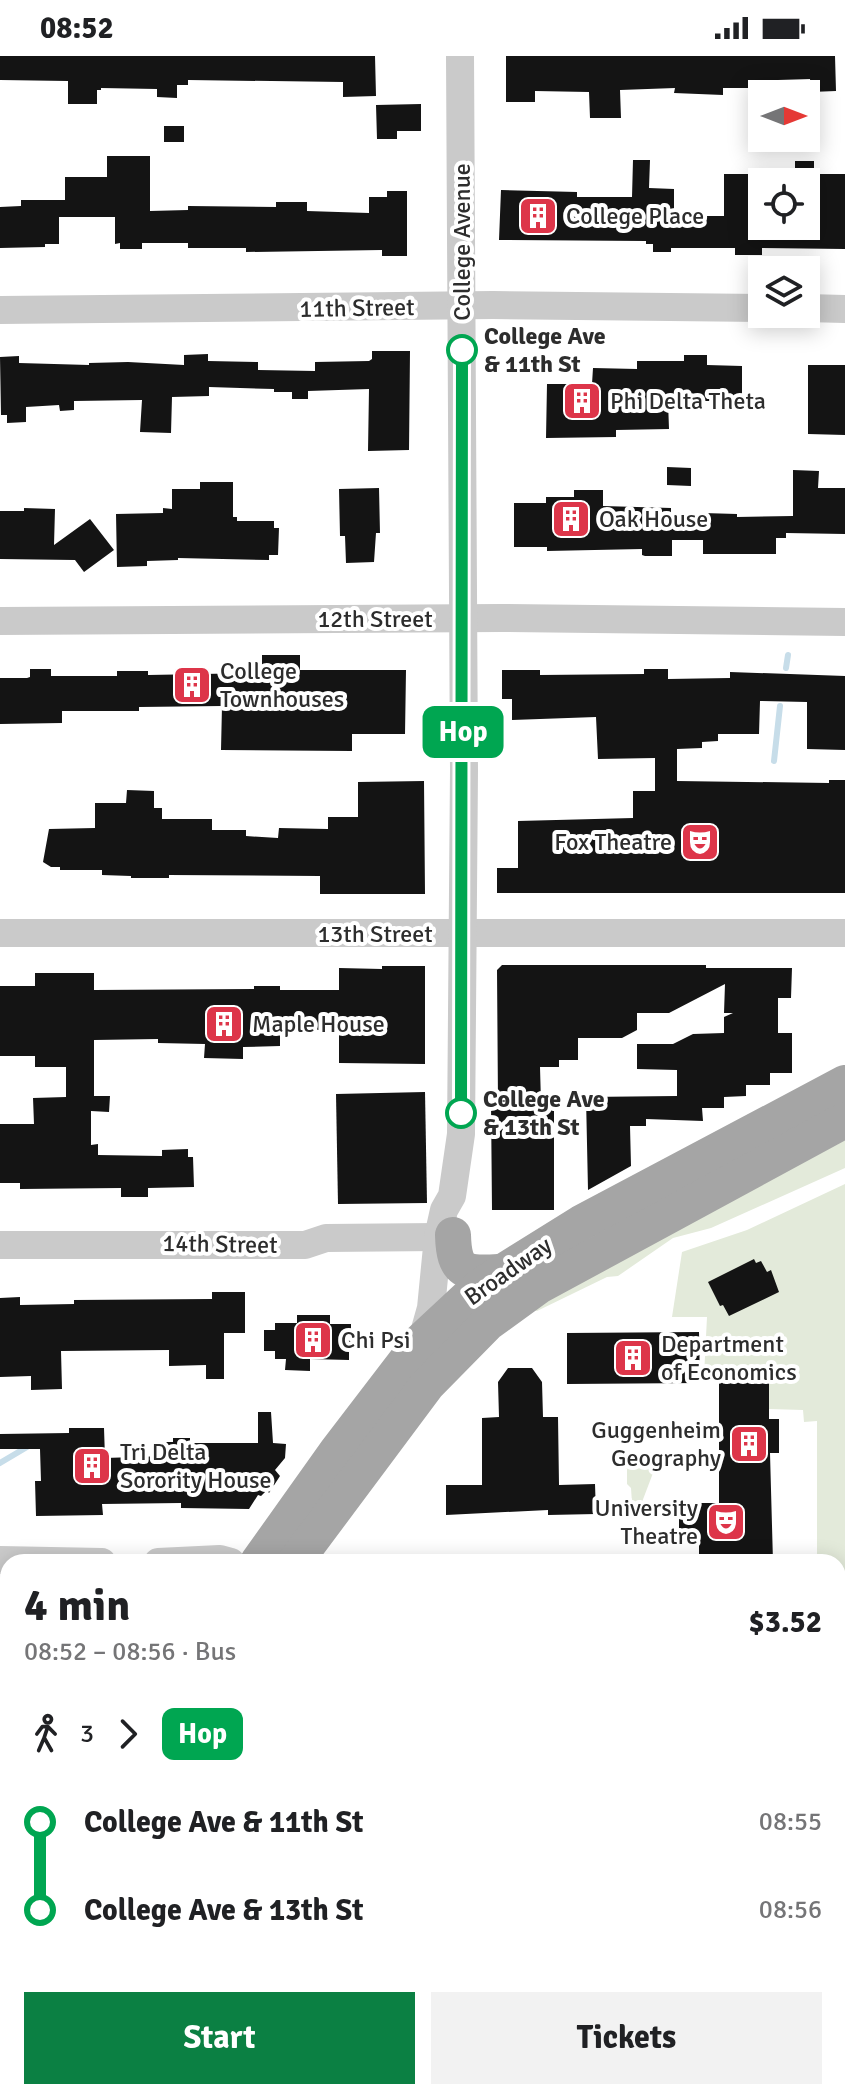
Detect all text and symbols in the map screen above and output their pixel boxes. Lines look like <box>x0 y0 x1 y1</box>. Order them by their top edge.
text: 08:52 <box>40 10 114 47</box>
north arrow <box>748 80 820 152</box>
map controls <box>748 80 820 328</box>
street label: College Avenue <box>447 163 477 321</box>
button: locate <box>748 168 820 240</box>
building icon: College Place <box>517 195 559 237</box>
place label: College Place <box>566 201 704 231</box>
button: layers <box>748 256 820 328</box>
street label: 11th Street <box>299 292 415 324</box>
place label: College Ave & 11th St <box>484 321 606 379</box>
marker: College Ave & 11th St <box>447 335 477 365</box>
building icon: Phi Delta Theta <box>561 380 603 422</box>
place label: Phi Delta Theta <box>610 386 766 416</box>
building icon: Oak House <box>550 498 592 540</box>
place label: Oak House <box>599 504 708 534</box>
street label: 12th Street <box>317 604 433 634</box>
place label: College Townhouses <box>220 656 344 714</box>
building icon: College Townhouses <box>171 664 213 706</box>
line badge: Hop <box>417 706 509 758</box>
text: Hop <box>439 715 487 749</box>
theatre icon: Fox Theatre <box>679 821 721 863</box>
place label: Fox Theatre <box>554 827 672 857</box>
street label: 13th Street <box>317 919 433 949</box>
building icon: Maple House <box>203 1003 245 1045</box>
place label: Maple House <box>252 1009 385 1039</box>
place label: College Ave & 13th St <box>483 1084 605 1142</box>
marker: College Ave & 13th St <box>446 1098 476 1128</box>
street label: 14th Street <box>162 1228 278 1260</box>
street label: Broadway <box>458 1230 558 1312</box>
building icon: Chi Psi <box>292 1319 334 1361</box>
place label: Chi Psi <box>341 1325 411 1355</box>
place label: Department of Economics <box>661 1329 797 1387</box>
building icon: Department of Economics <box>612 1337 654 1379</box>
place label: Guggenheim Geography <box>591 1415 721 1473</box>
building icon: Guggenheim Geography <box>728 1423 770 1465</box>
place label: Tri Delta Sorority House <box>120 1437 272 1495</box>
building icon: Tri Delta Sorority House <box>71 1445 113 1487</box>
place label: University Theatre <box>594 1493 698 1551</box>
theatre icon: University Theatre <box>705 1501 747 1543</box>
text: 4 min <box>24 1579 130 1633</box>
text: $3.52 <box>749 1604 822 1641</box>
text: 08:52 – 08:56 · Bus <box>24 1636 236 1668</box>
icon: walk <box>24 1712 68 1756</box>
icon: forward <box>106 1712 150 1756</box>
text: Hop <box>178 1717 227 1751</box>
text: 3 <box>80 1718 94 1750</box>
text: College Ave & 11th St <box>84 1804 363 1841</box>
text: 08:55 <box>759 1806 822 1838</box>
text: College Ave & 13th St <box>84 1892 363 1929</box>
text: 08:56 <box>759 1894 822 1926</box>
button: Start <box>24 1992 415 2084</box>
button: Tickets <box>431 1992 822 2084</box>

